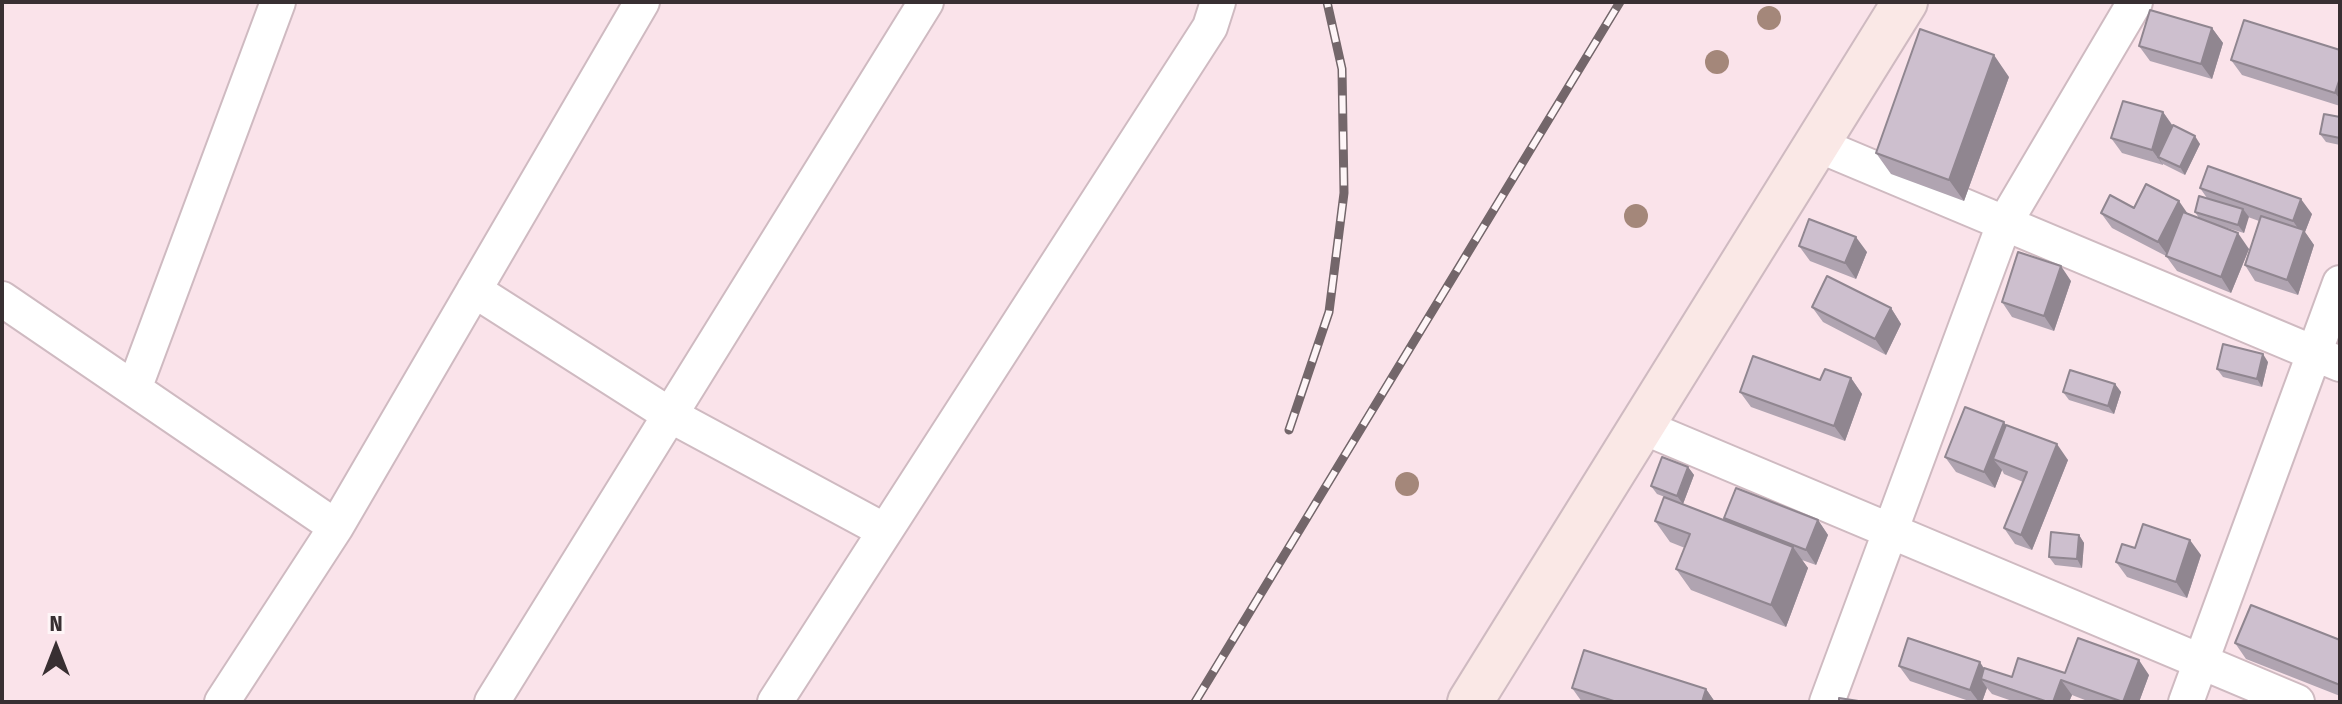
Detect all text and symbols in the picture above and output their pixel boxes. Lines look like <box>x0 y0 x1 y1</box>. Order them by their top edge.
north arrow <box>16 608 96 688</box>
text: N <box>49 610 63 637</box>

